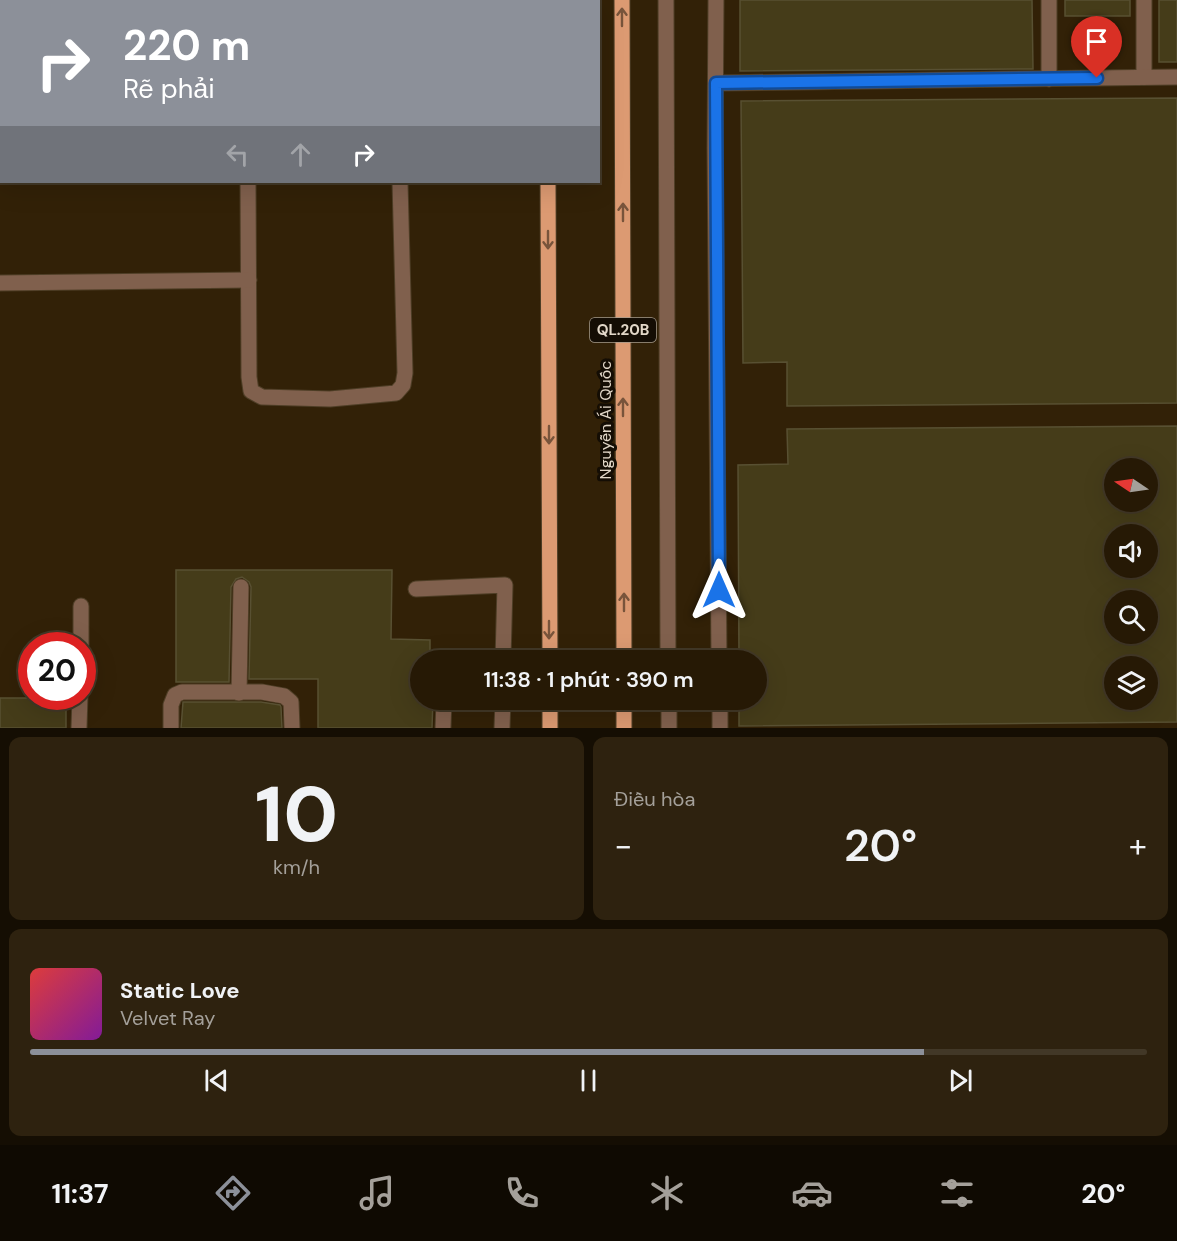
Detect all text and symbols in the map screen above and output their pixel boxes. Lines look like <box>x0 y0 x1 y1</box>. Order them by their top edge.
one-way arrow <box>616 7 628 27</box>
pin <box>1071 16 1122 78</box>
text: 220 m <box>123 18 250 73</box>
icon: right <box>24 24 102 102</box>
icon: arrive <box>1080 25 1113 58</box>
text: Rẽ phải <box>123 71 215 106</box>
icon: left <box>221 138 254 171</box>
icon: ahead <box>284 138 317 171</box>
icon: right <box>347 138 380 171</box>
one-way arrow <box>617 202 629 222</box>
one-way arrow <box>542 229 554 249</box>
road number: QL.20B <box>590 318 656 342</box>
street label: Nguyễn Ái Quốc <box>595 361 616 479</box>
one-way arrow <box>617 397 629 417</box>
one-way arrow <box>543 424 555 444</box>
north arrow <box>1104 458 1158 512</box>
map controls <box>1104 458 1158 710</box>
button: sound <box>1104 524 1158 578</box>
position arrow <box>687 558 751 622</box>
button: search <box>1104 590 1158 644</box>
one-way arrow <box>618 592 630 612</box>
one-way arrow <box>543 619 555 639</box>
speed limit sign: 20 <box>18 632 96 710</box>
button: layers <box>1104 656 1158 710</box>
text: 11:38 · 1 phút · 390 m <box>483 665 694 694</box>
text: 10 <box>255 764 338 865</box>
text: Điều hòa <box>614 786 695 812</box>
text: 20° <box>844 816 917 875</box>
text: − <box>614 824 632 867</box>
text: + <box>1129 824 1147 867</box>
text: km/h <box>273 854 320 880</box>
text: Static Love <box>120 976 240 1005</box>
text: Velvet Ray <box>120 1005 215 1031</box>
icon: previous <box>200 1064 233 1097</box>
icon: pause <box>572 1064 605 1097</box>
icon: next <box>944 1064 977 1097</box>
icon: directions <box>212 1172 254 1214</box>
icon: music <box>356 1172 398 1214</box>
icon: phone <box>501 1172 543 1214</box>
icon: climate <box>646 1172 688 1214</box>
icon: car <box>791 1172 833 1214</box>
icon: filters <box>936 1172 978 1214</box>
text: 11:37 <box>51 1176 109 1211</box>
text: 20° <box>1081 1176 1125 1211</box>

